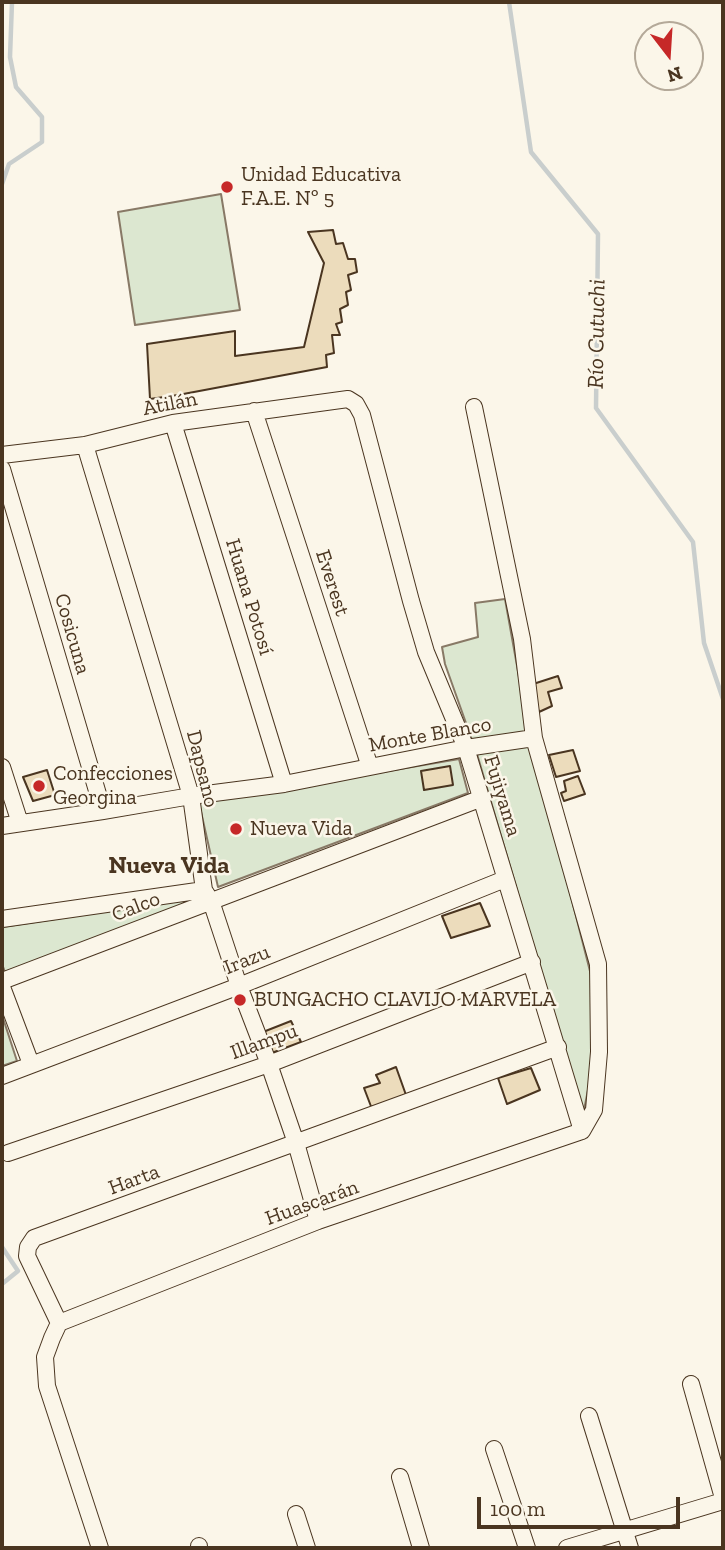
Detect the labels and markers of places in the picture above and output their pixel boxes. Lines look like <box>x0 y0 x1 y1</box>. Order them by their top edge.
place label: Unidad Educativa F.A.E. Nº 5 <box>241 162 401 212</box>
marker: Unidad Educativa F.A.E. Nº 5 <box>219 179 235 195</box>
place label: Confecciones Georgina <box>53 761 173 811</box>
marker: Confecciones Georgina <box>31 778 47 794</box>
place label: Nueva Vida <box>250 816 353 842</box>
marker: Nueva Vida <box>228 821 244 837</box>
place label: BUNGACHO CLAVIJO MARVELA <box>254 987 556 1013</box>
marker: BUNGACHO CLAVIJO MARVELA <box>232 992 248 1008</box>

